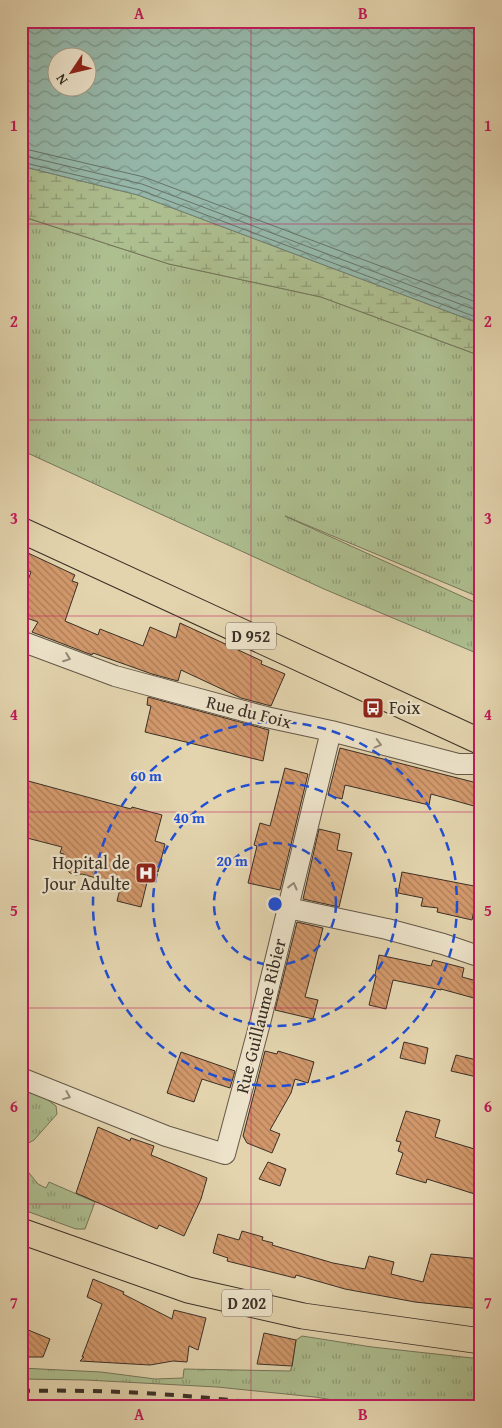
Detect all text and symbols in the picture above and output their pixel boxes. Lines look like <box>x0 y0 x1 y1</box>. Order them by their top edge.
text: A <box>134 1 145 25</box>
text: B <box>358 1 368 25</box>
north arrow <box>48 48 98 98</box>
text: N <box>50 69 72 89</box>
text: 1 <box>10 113 18 137</box>
text: 1 <box>484 113 492 137</box>
text: 2 <box>10 309 18 333</box>
text: 2 <box>484 309 492 333</box>
text: 3 <box>10 506 18 530</box>
text: 3 <box>484 506 492 530</box>
road number: D 952 <box>226 622 276 650</box>
one-way arrow <box>62 652 71 662</box>
street label: Rue du Foix <box>203 688 296 735</box>
place label: Foix <box>389 694 421 721</box>
bus stop icon: Foix <box>361 696 385 720</box>
text: 4 <box>10 702 18 726</box>
text: 4 <box>484 702 492 726</box>
one-way arrow <box>373 738 381 748</box>
text: 60 m <box>130 765 162 786</box>
text: 40 m <box>173 807 205 828</box>
place label: Hopital de Jour Adulte <box>42 849 130 897</box>
text: 20 m <box>216 850 248 871</box>
hospital icon: Hopital de Jour Adulte <box>134 861 158 885</box>
one-way arrow <box>287 882 298 891</box>
centre of rings <box>266 895 284 913</box>
text: 5 <box>10 898 18 922</box>
text: 5 <box>484 898 492 922</box>
street label: Rue Guillaume Ribier <box>228 935 293 1096</box>
one-way arrow <box>62 1091 70 1101</box>
text: 6 <box>10 1094 18 1118</box>
text: 6 <box>484 1094 492 1118</box>
text: 7 <box>10 1290 18 1314</box>
road number: D 202 <box>222 1290 272 1316</box>
text: 7 <box>484 1290 492 1314</box>
text: A <box>134 1402 145 1426</box>
text: B <box>358 1402 368 1426</box>

